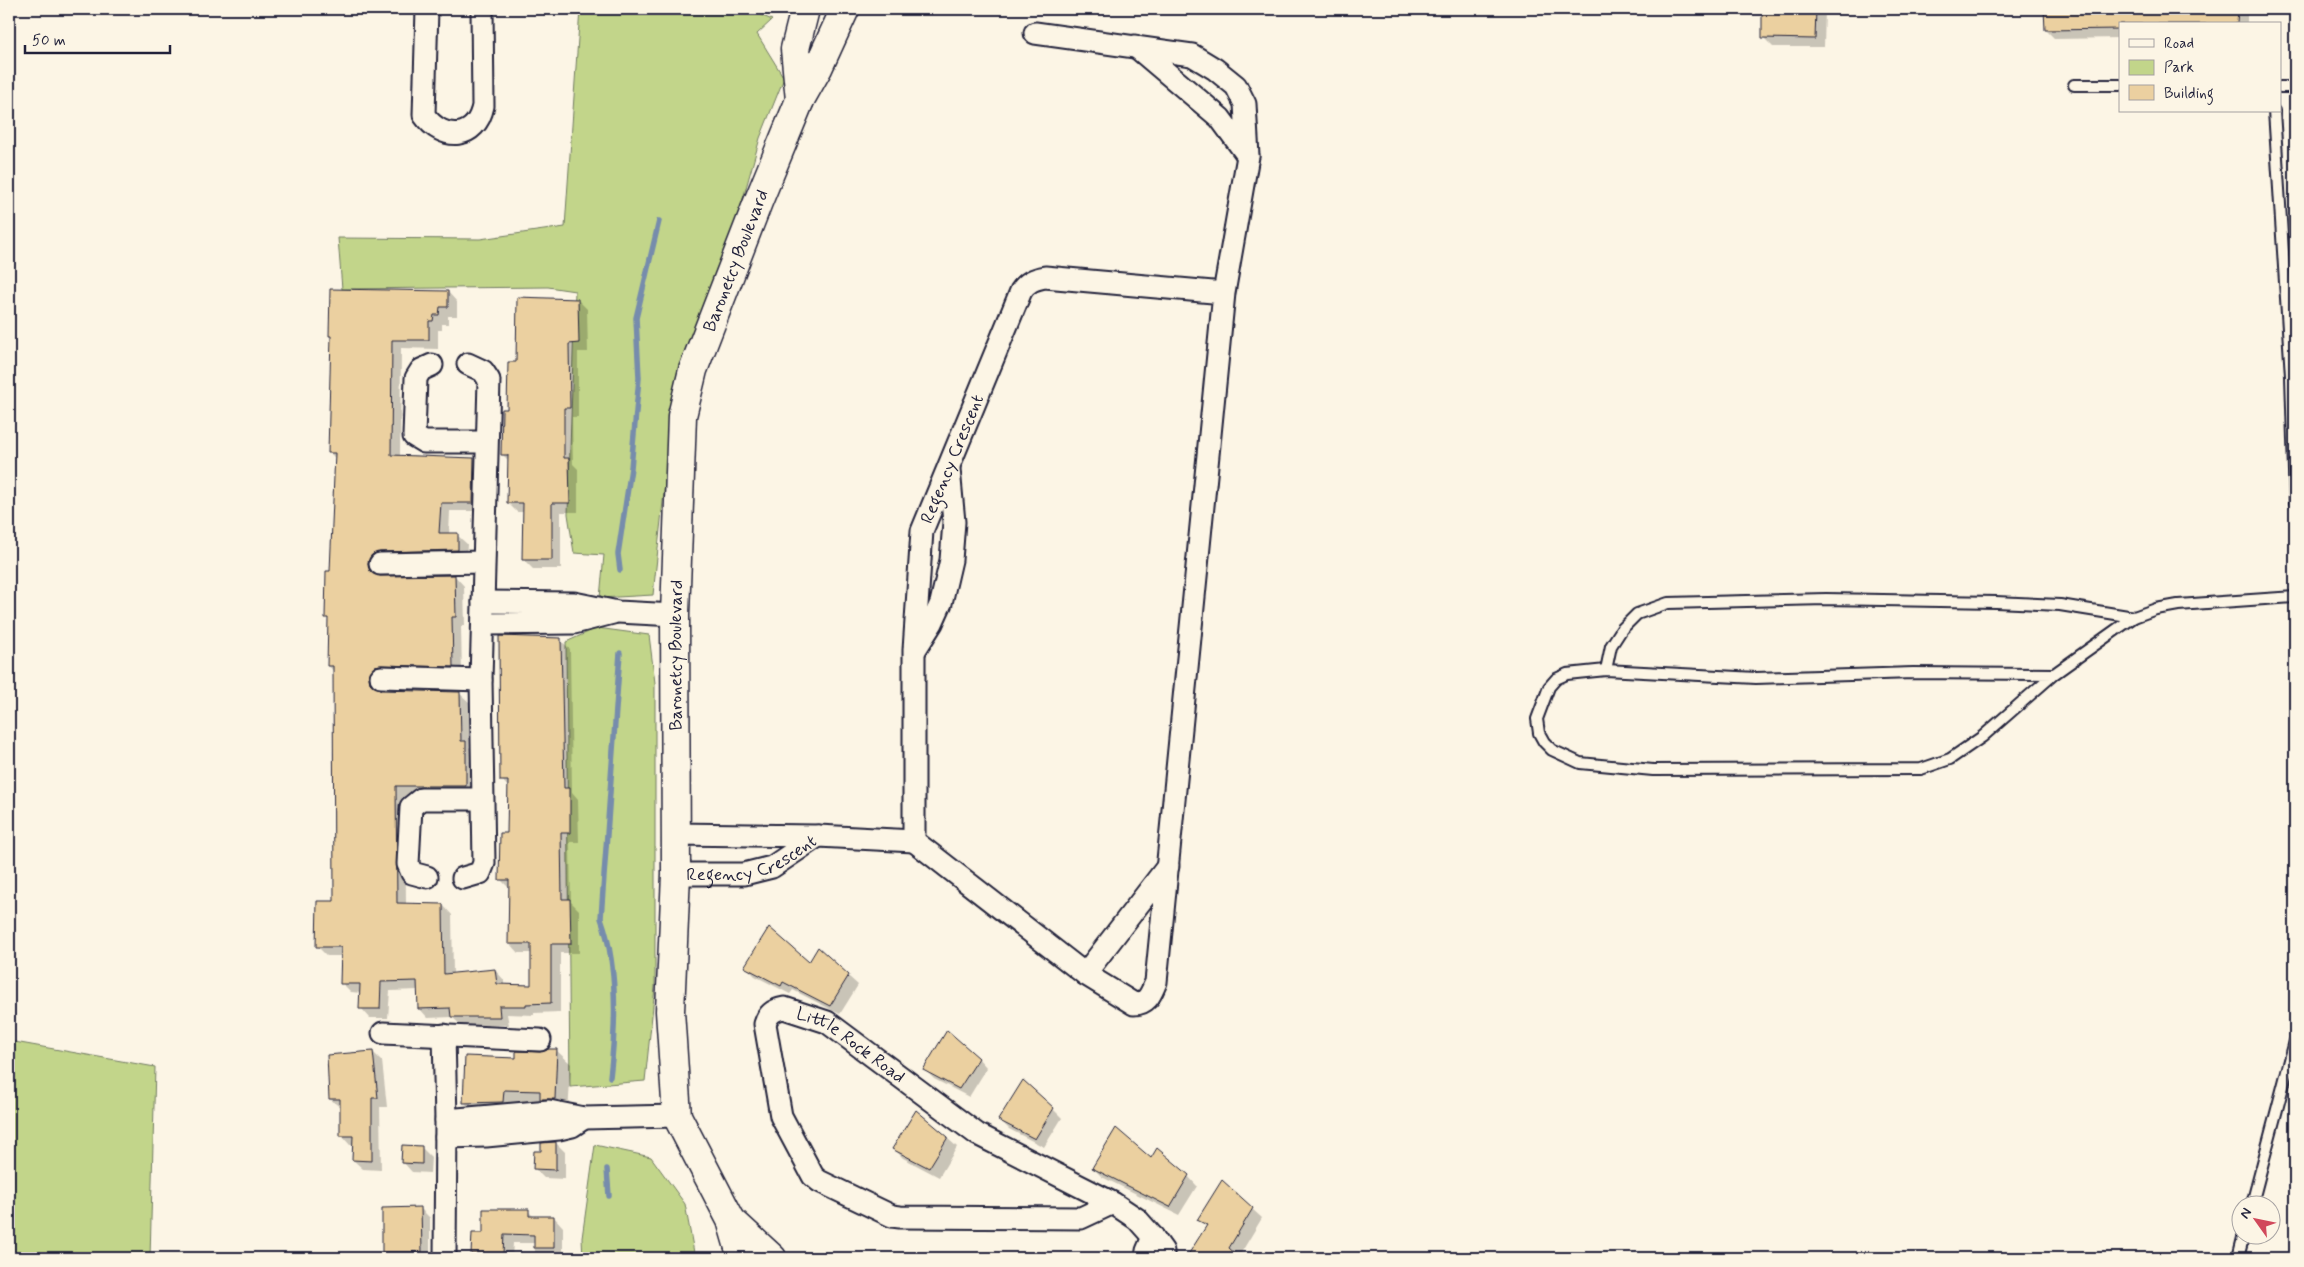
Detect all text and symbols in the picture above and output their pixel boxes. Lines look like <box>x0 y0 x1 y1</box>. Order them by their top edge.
scale bar <box>25 22 170 54</box>
legend <box>2119 22 2282 112</box>
text: 50 m <box>32 31 66 51</box>
text: Road <box>2164 34 2194 54</box>
text: Park <box>2164 58 2194 78</box>
text: Building <box>2164 84 2214 105</box>
street label: Baronetcy Boulevard <box>698 186 775 336</box>
street label: Regency Crescent <box>915 391 990 527</box>
street label: Baronetcy Boulevard <box>664 579 689 731</box>
street label: Regency Crescent <box>686 829 822 889</box>
street label: Little Rock Road <box>793 1002 910 1089</box>
north arrow <box>2232 1194 2282 1244</box>
text: N <box>2236 1205 2256 1222</box>

